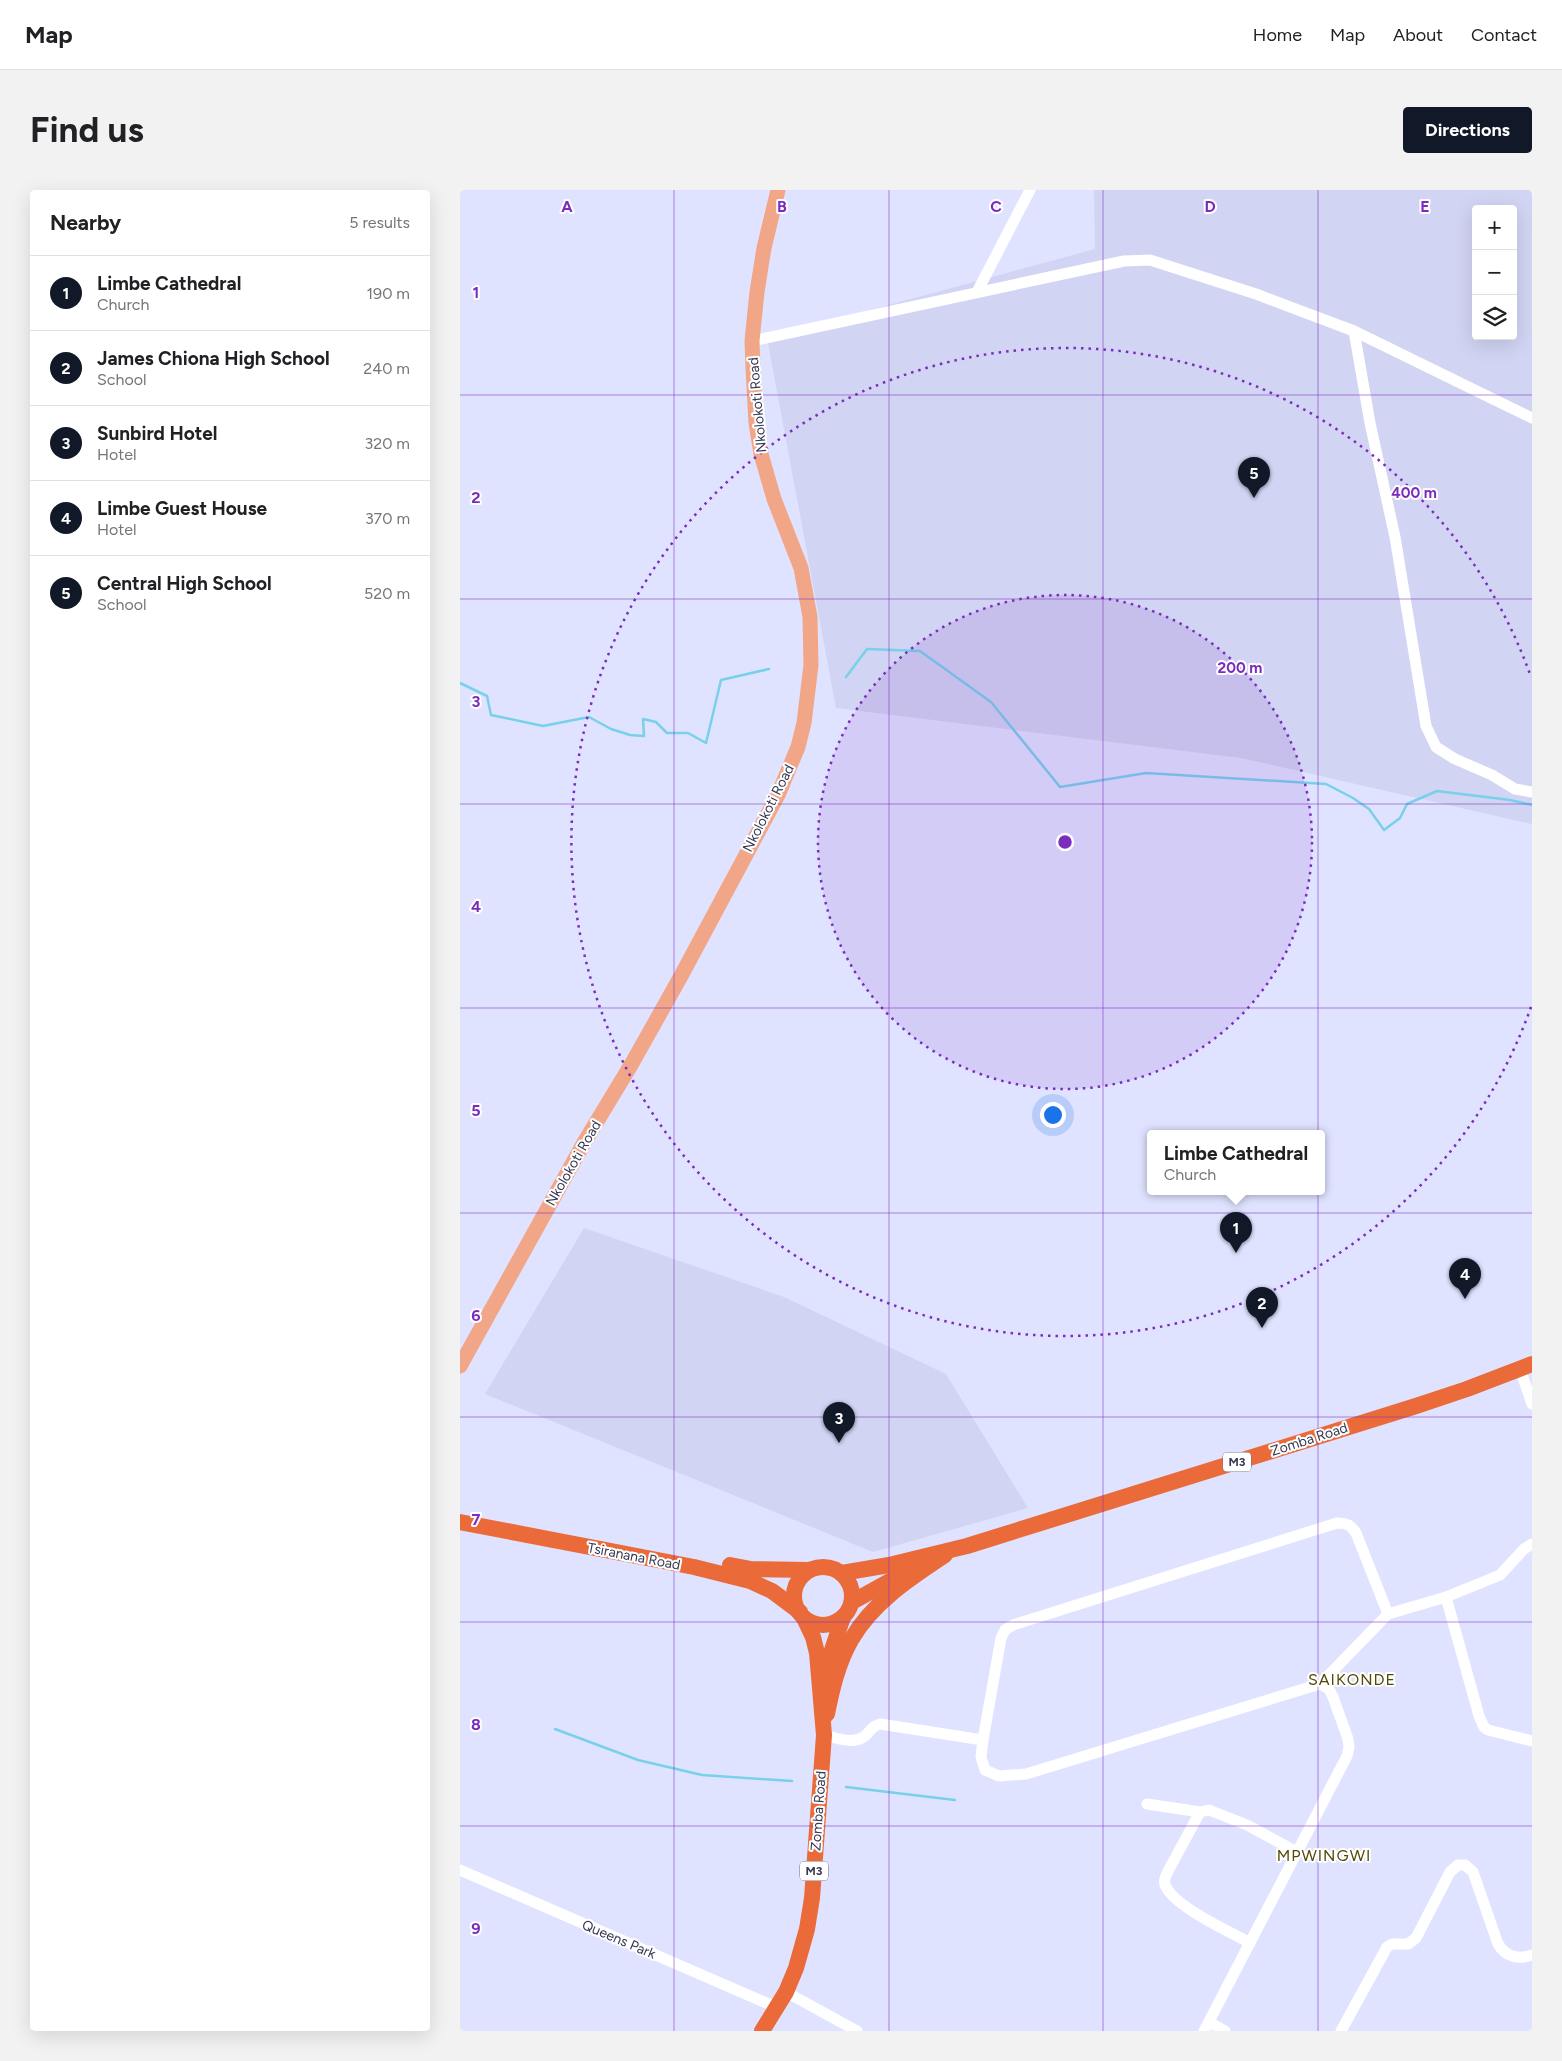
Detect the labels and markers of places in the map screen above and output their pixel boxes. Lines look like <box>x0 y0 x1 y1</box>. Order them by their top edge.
pin: 5 <box>1238 457 1270 498</box>
centre of rings <box>1056 833 1074 851</box>
pin: 1 <box>1220 1212 1252 1253</box>
pin: 4 <box>1449 1258 1481 1299</box>
pin: 2 <box>1246 1287 1278 1328</box>
pin: 3 <box>823 1402 855 1443</box>

